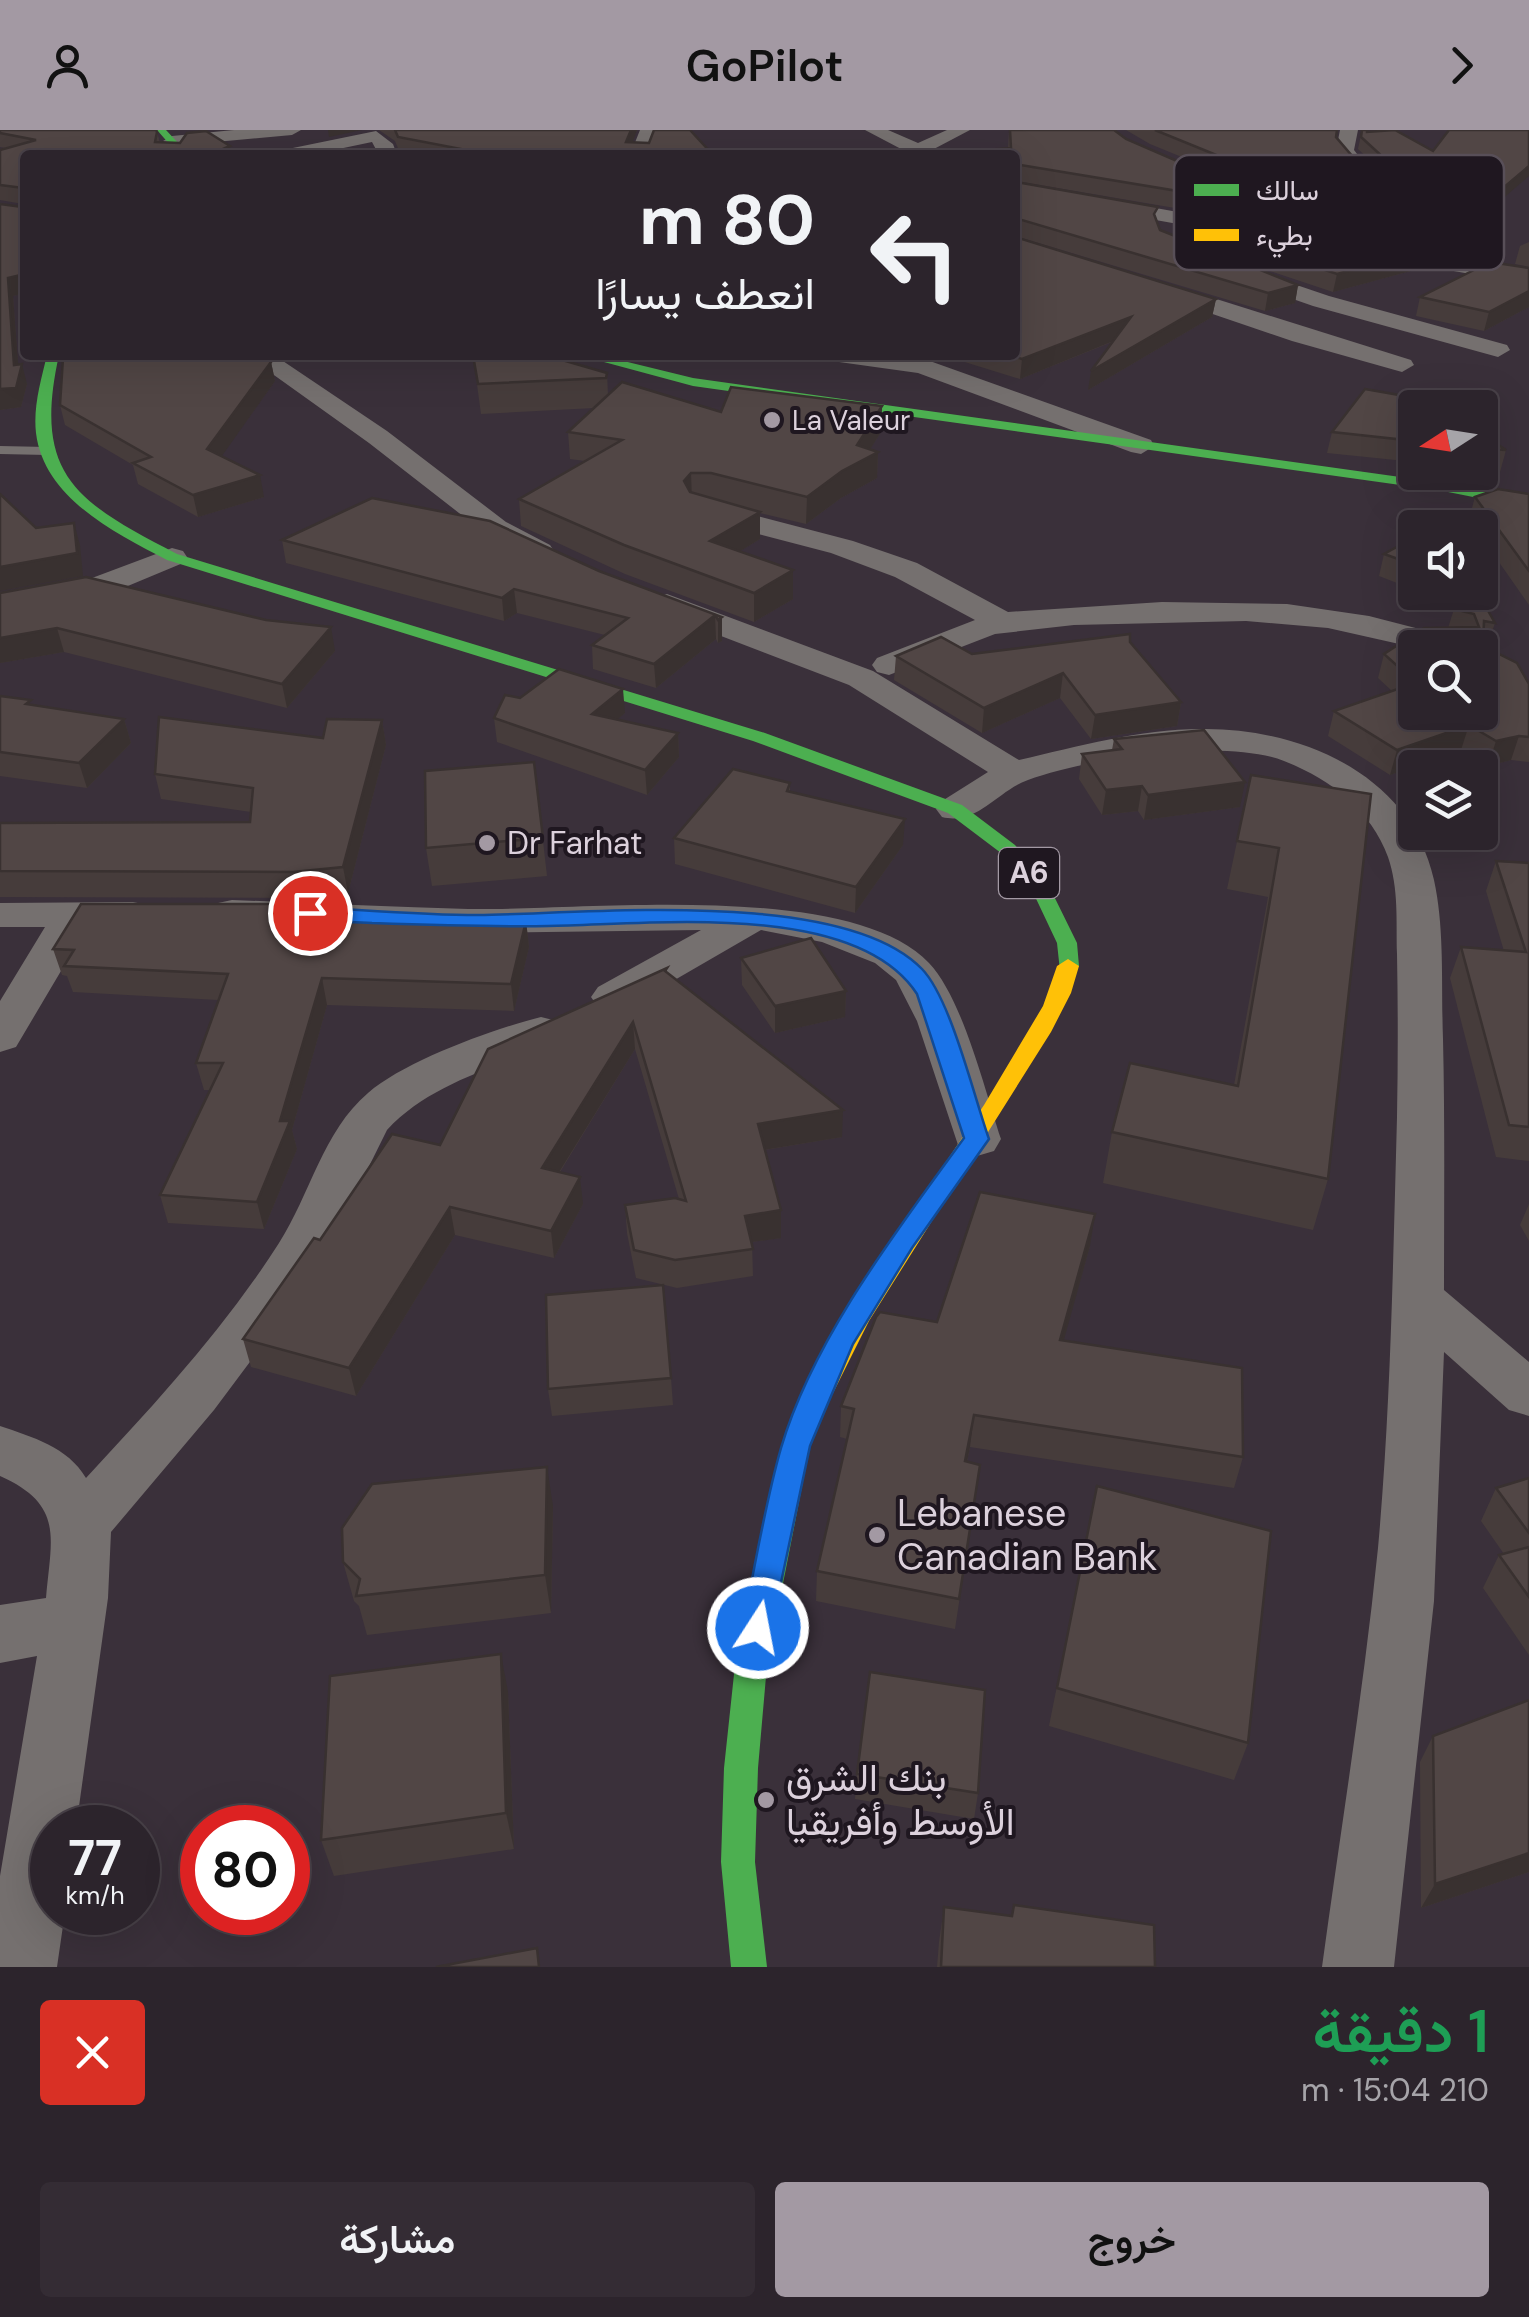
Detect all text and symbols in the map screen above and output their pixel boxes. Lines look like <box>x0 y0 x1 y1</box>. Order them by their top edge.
text: GoPilot <box>686 36 843 95</box>
icon: person <box>40 38 95 93</box>
icon: forward <box>1434 38 1489 93</box>
legend <box>1174 155 1504 270</box>
text: سالك <box>1256 172 1319 209</box>
text: 80 m <box>639 175 815 266</box>
icon: left <box>850 190 980 320</box>
text: بطيء <box>1256 217 1313 258</box>
text: انعطف يسارًا <box>595 264 815 323</box>
north arrow <box>1398 390 1498 490</box>
map controls <box>1398 390 1498 850</box>
place label: La Valeur <box>792 402 910 439</box>
marker: La Valeur <box>761 409 783 431</box>
button: sound <box>1398 510 1498 610</box>
button: search <box>1398 630 1498 730</box>
button: layers <box>1398 750 1498 850</box>
place label: Dr Farhat <box>507 822 643 864</box>
marker: Dr Farhat <box>476 832 498 854</box>
road number: A6 <box>999 848 1059 898</box>
pin <box>268 871 353 956</box>
icon: arrive <box>283 886 338 941</box>
place label: Lebanese Canadian Bank <box>897 1488 1158 1582</box>
marker: Lebanese Canadian Bank <box>866 1524 888 1546</box>
position arrow <box>706 1576 810 1680</box>
place label: بنك الشرق الأوسط وأفريقيا <box>786 1753 1015 1847</box>
marker: بنك الشرق الأوسط وأفريقيا <box>755 1789 777 1811</box>
speed limit sign: 80 <box>180 1805 310 1935</box>
text: 77 <box>68 1825 122 1891</box>
text: km/h <box>65 1879 125 1912</box>
text: 1 دقيقة <box>1313 1992 1489 2071</box>
button: close <box>40 2000 145 2105</box>
text: 210 m · 15:04 <box>1301 2069 1489 2111</box>
button: مشاركة <box>40 2182 755 2297</box>
button: خروج <box>775 2182 1489 2297</box>

